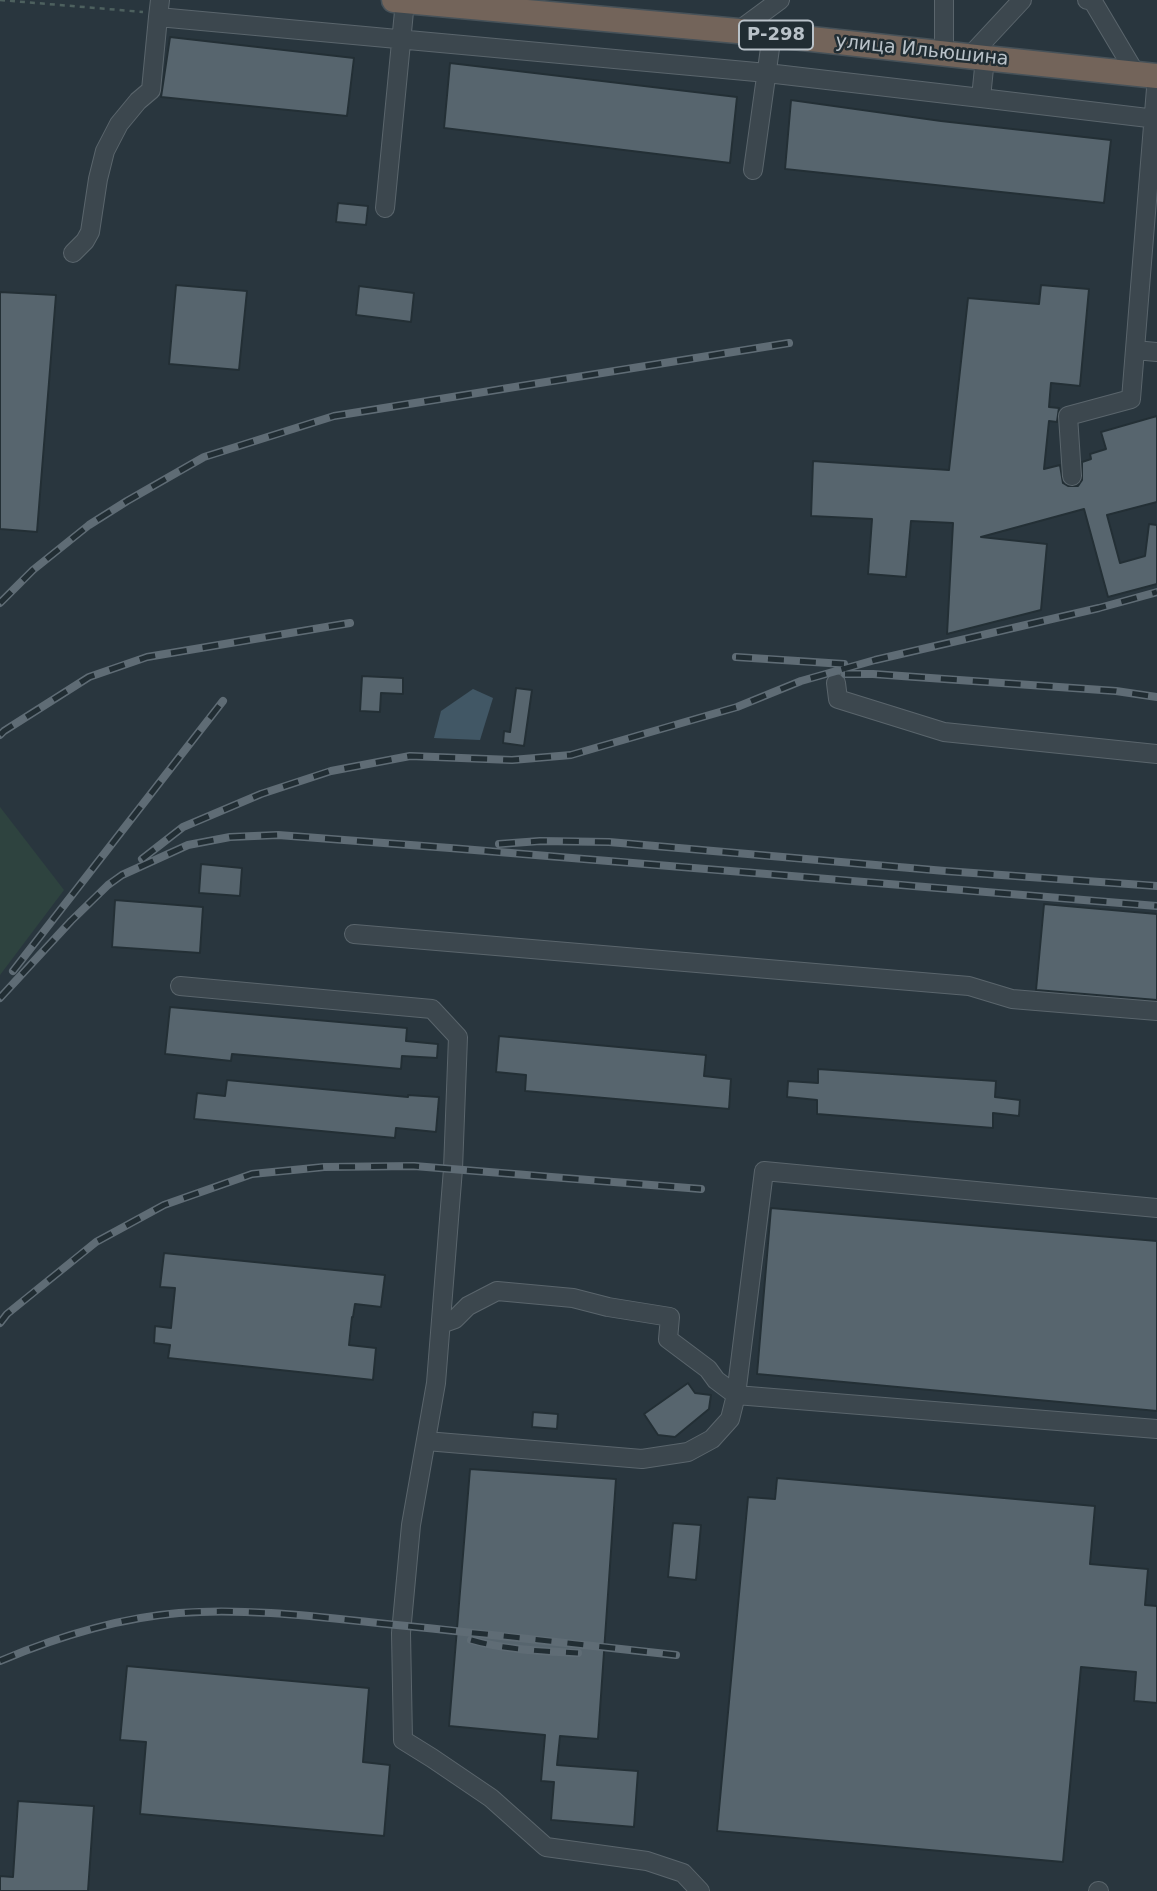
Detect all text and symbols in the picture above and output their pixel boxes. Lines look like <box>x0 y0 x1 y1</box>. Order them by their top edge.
road number: Р-298 <box>739 20 813 50</box>
street label: улица Ильюшина <box>834 31 1010 71</box>

